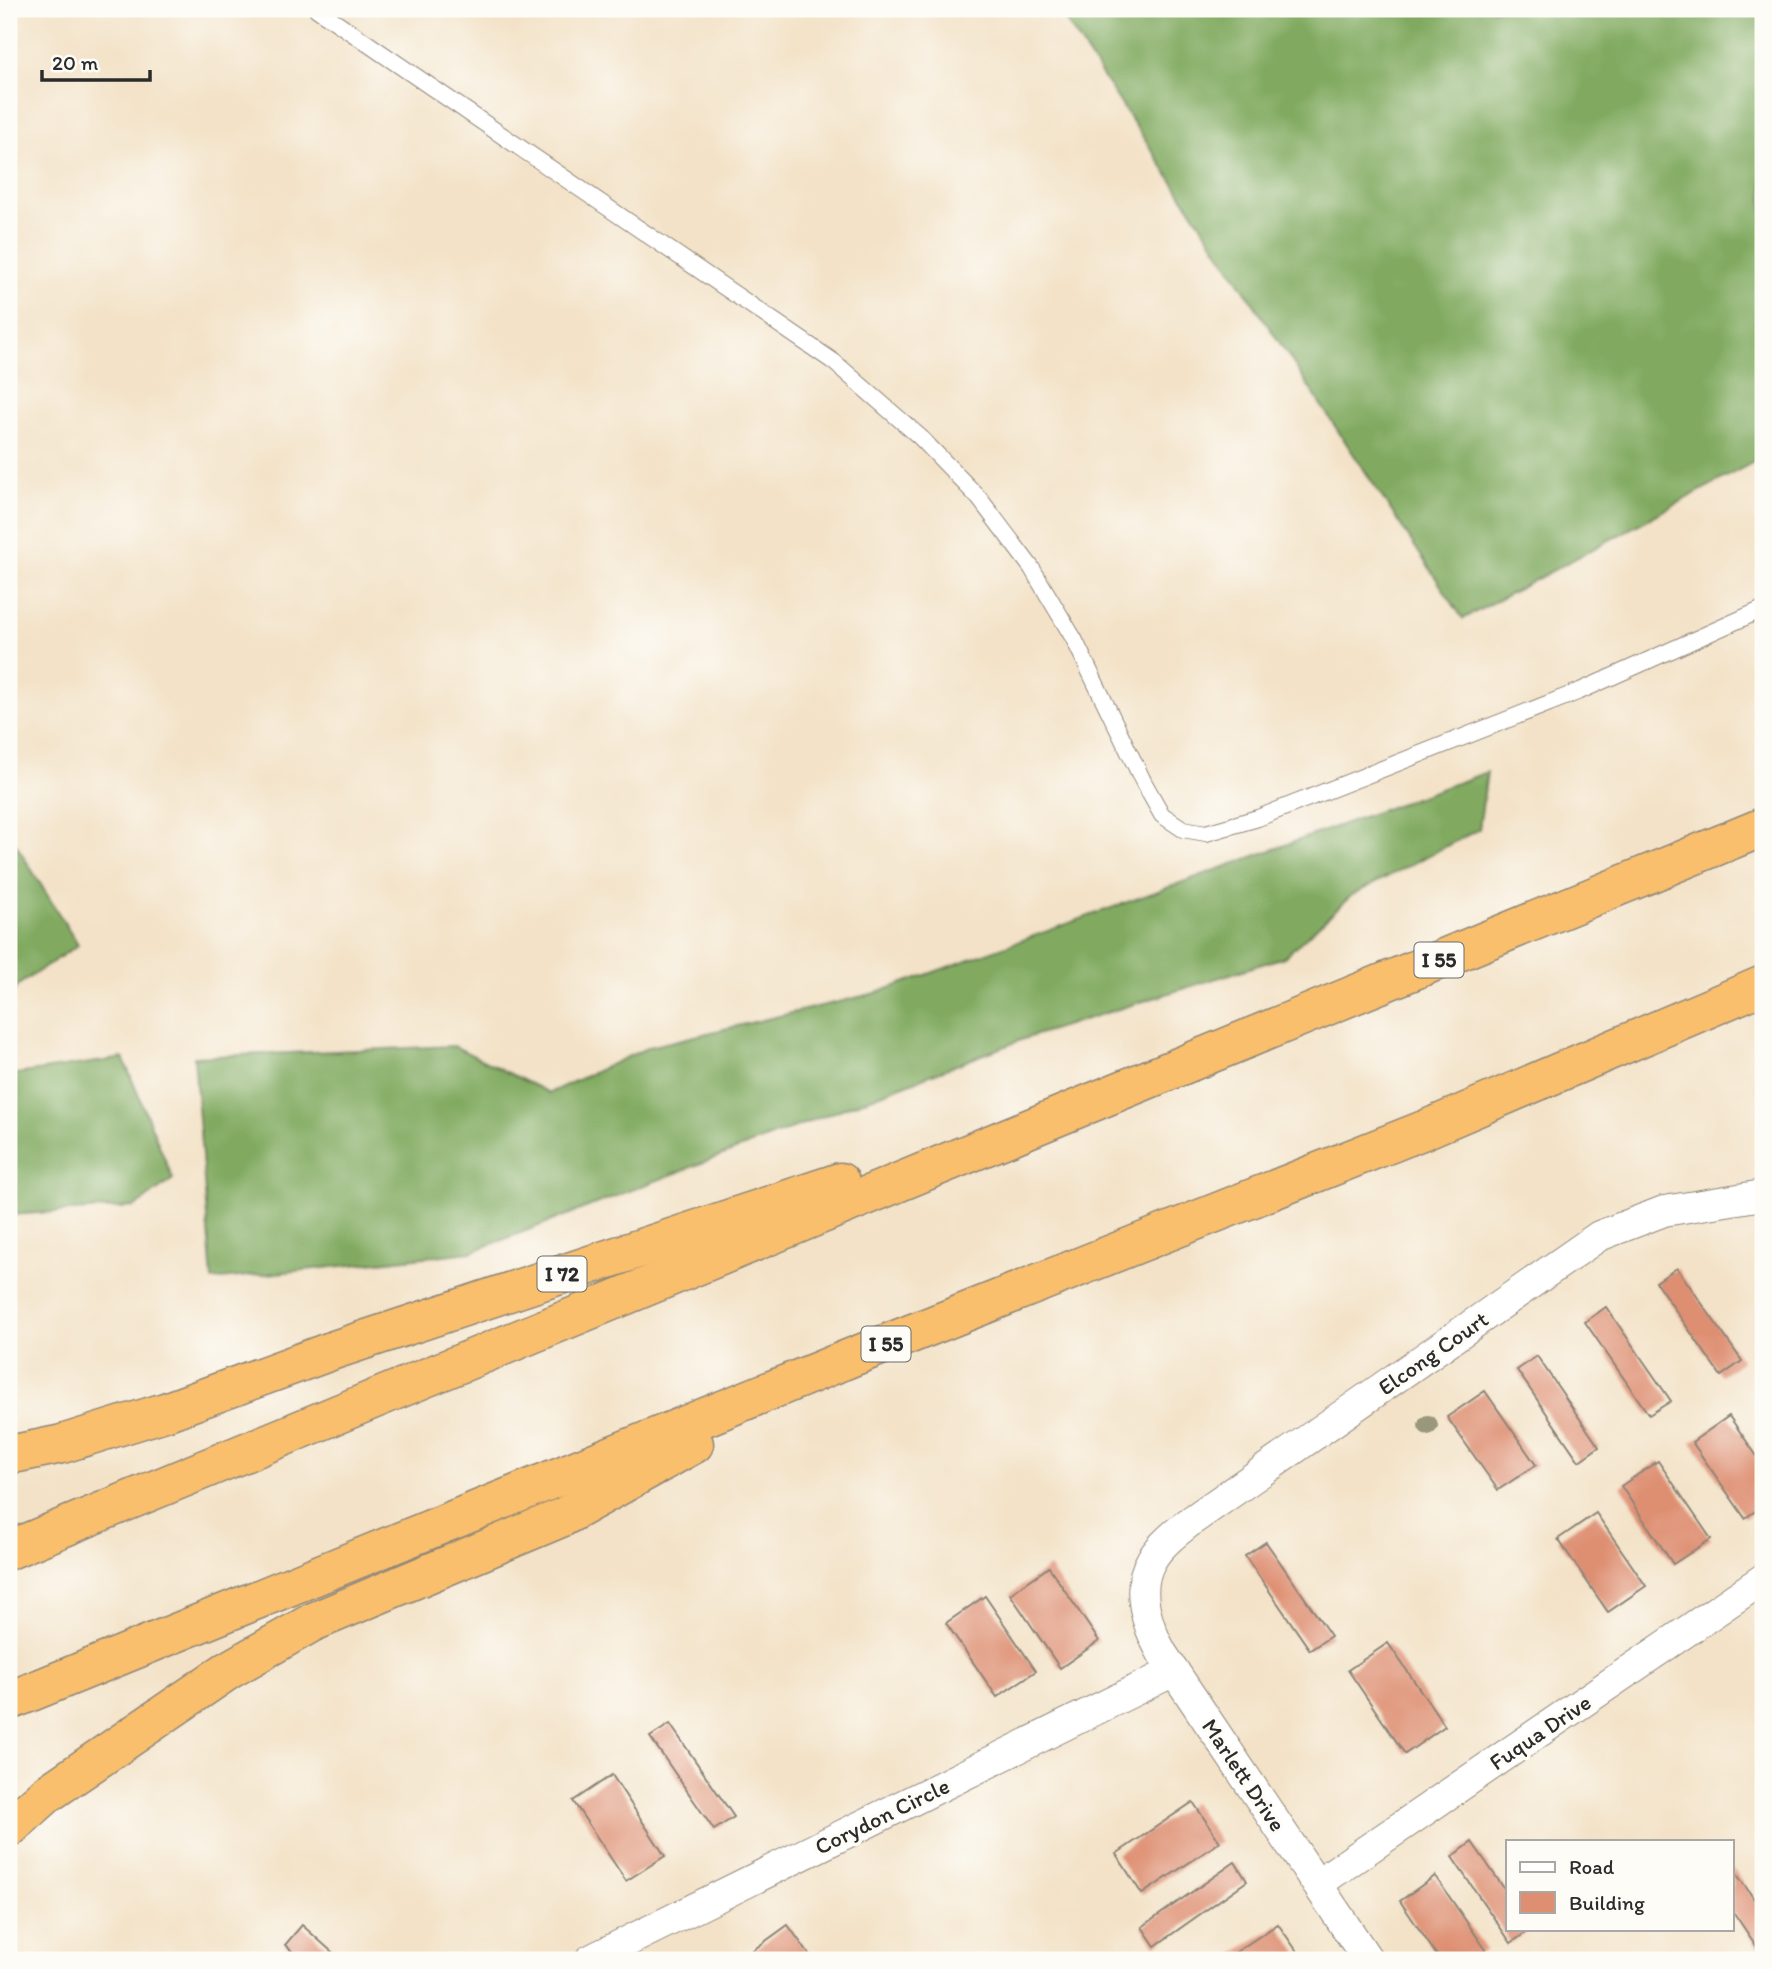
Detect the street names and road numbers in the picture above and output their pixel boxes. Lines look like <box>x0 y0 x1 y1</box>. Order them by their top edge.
road number: I 55 <box>1414 942 1464 978</box>
road number: I 72 <box>538 1256 586 1292</box>
street label: Elcong Court <box>1373 1305 1494 1401</box>
road number: I 55 <box>862 1326 910 1362</box>
street label: Fuqua Drive <box>1484 1688 1596 1776</box>
street label: Marlett Drive <box>1196 1713 1292 1837</box>
street label: Corydon Circle <box>810 1771 954 1861</box>

